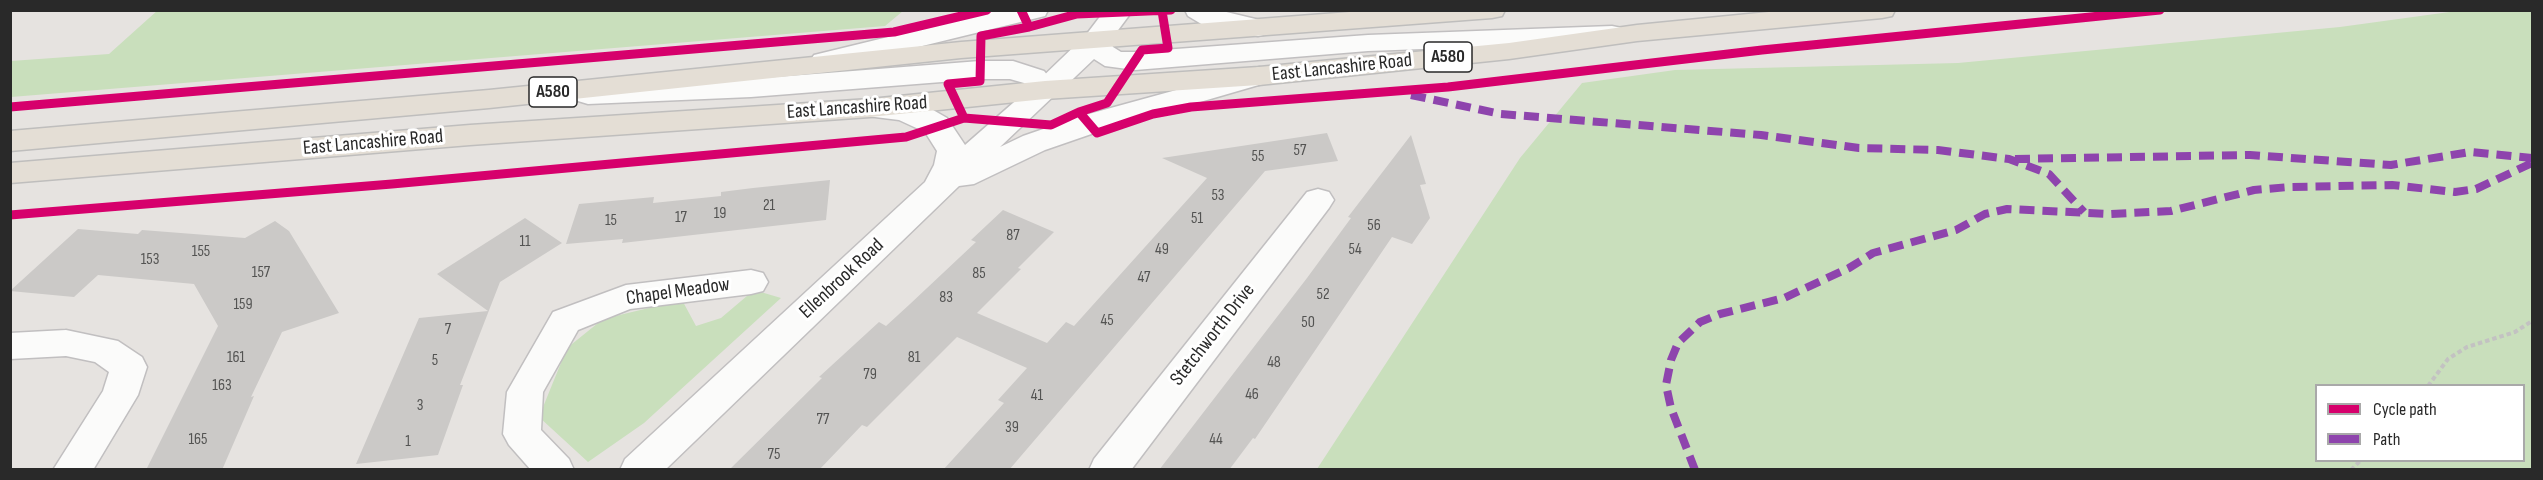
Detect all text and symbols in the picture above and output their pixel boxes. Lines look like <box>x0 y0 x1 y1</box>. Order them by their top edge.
road number: A580 <box>1424 42 1472 72</box>
street label: East Lancashire Road <box>1271 49 1413 87</box>
road number: A580 <box>529 77 577 107</box>
street label: East Lancashire Road <box>786 91 928 125</box>
street label: East Lancashire Road <box>302 125 444 161</box>
house number: 57 <box>1294 141 1306 161</box>
house number: 55 <box>1252 147 1264 167</box>
house number: 53 <box>1211 186 1225 206</box>
house number: 21 <box>763 196 775 216</box>
house number: 19 <box>714 204 726 224</box>
house number: 17 <box>675 208 687 228</box>
house number: 51 <box>1191 209 1203 229</box>
house number: 15 <box>605 211 617 231</box>
house number: 56 <box>1367 216 1381 236</box>
house number: 87 <box>1006 226 1020 246</box>
house number: 11 <box>519 232 531 252</box>
street label: Ellenbrook Road <box>795 234 889 324</box>
house number: 49 <box>1155 240 1169 260</box>
house number: 54 <box>1348 240 1362 260</box>
house number: 155 <box>192 242 210 262</box>
house number: 153 <box>141 250 159 270</box>
house number: 157 <box>252 263 270 283</box>
house number: 85 <box>972 264 986 284</box>
house number: 47 <box>1138 268 1150 288</box>
street label: Chapel Meadow <box>625 273 731 311</box>
street label: Stetchworth Drive <box>1166 279 1260 391</box>
house number: 52 <box>1316 285 1330 305</box>
house number: 83 <box>939 288 953 308</box>
house number: 159 <box>233 295 253 315</box>
house number: 45 <box>1100 311 1114 331</box>
house number: 50 <box>1301 313 1315 333</box>
house number: 7 <box>445 320 451 340</box>
house number: 161 <box>227 348 245 368</box>
house number: 81 <box>908 348 920 368</box>
house number: 5 <box>432 351 438 371</box>
house number: 48 <box>1267 353 1281 373</box>
house number: 79 <box>863 365 877 385</box>
house number: 163 <box>212 376 232 396</box>
legend <box>2315 384 2525 462</box>
house number: 46 <box>1245 385 1259 405</box>
house number: 41 <box>1031 386 1043 406</box>
house number: 3 <box>417 396 423 416</box>
text: Cycle path <box>2373 399 2437 420</box>
house number: 77 <box>817 410 829 430</box>
house number: 39 <box>1005 418 1019 438</box>
text: Path <box>2373 429 2401 450</box>
house number: 165 <box>188 430 208 450</box>
house number: 44 <box>1209 430 1223 450</box>
house number: 1 <box>405 432 411 452</box>
house number: 75 <box>768 445 780 465</box>

